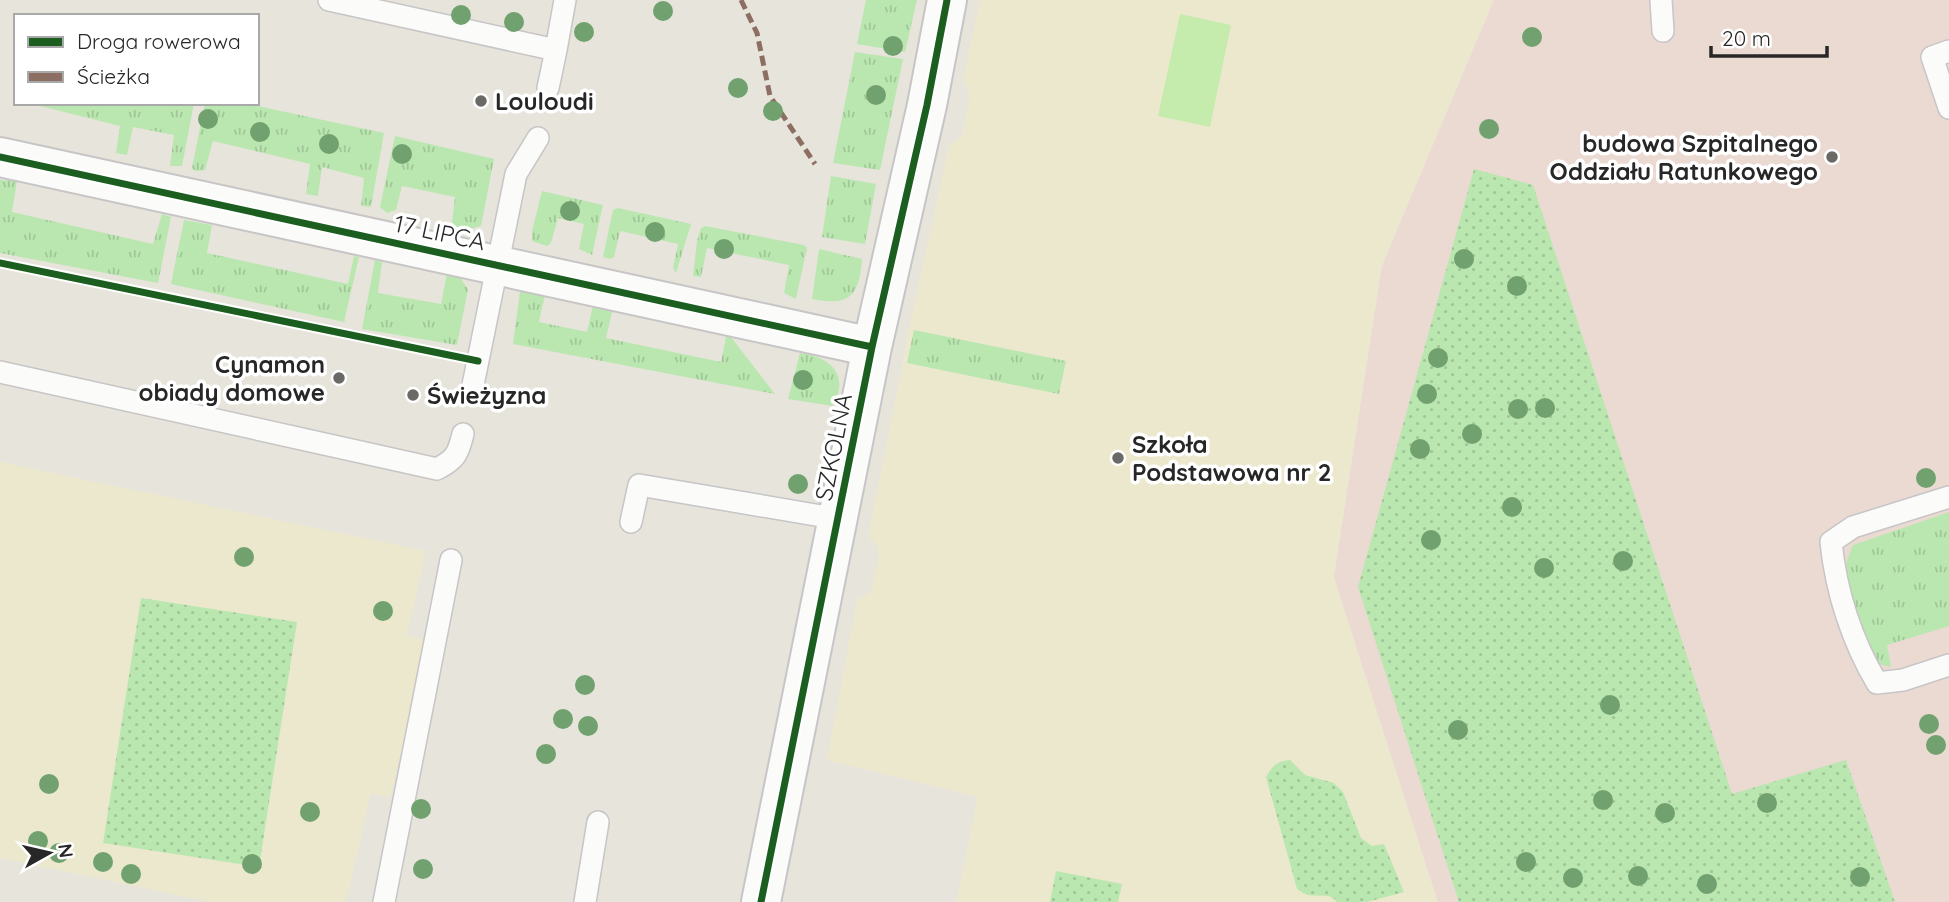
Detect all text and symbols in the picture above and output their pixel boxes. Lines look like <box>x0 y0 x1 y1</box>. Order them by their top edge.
legend <box>14 14 259 105</box>
scale bar <box>1711 14 1826 58</box>
text: 20 m <box>1722 25 1771 51</box>
text: Droga rowerowa <box>77 28 241 54</box>
text: Ścieżka <box>77 63 150 89</box>
place label: Louloudi <box>495 86 594 116</box>
marker: Louloudi <box>473 93 489 109</box>
place label: budowa Szpitalnego Oddziału Ratunkowego <box>1550 128 1818 186</box>
marker: budowa Szpitalnego Oddziału Ratunkowego <box>1824 149 1840 165</box>
street label: 17 LIPCA <box>392 208 488 256</box>
place label: Cynamon obiady domowe <box>139 349 325 407</box>
marker: Cynamon obiady domowe <box>331 370 347 386</box>
place label: Świeżyzna <box>427 380 546 410</box>
marker: Świeżyzna <box>405 387 421 403</box>
street label: SZKOLNA <box>808 391 858 503</box>
place label: Szkoła Podstawowa nr 2 <box>1132 429 1331 487</box>
marker: Szkoła Podstawowa nr 2 <box>1110 450 1126 466</box>
north arrow <box>14 818 84 888</box>
text: N <box>53 842 79 859</box>

